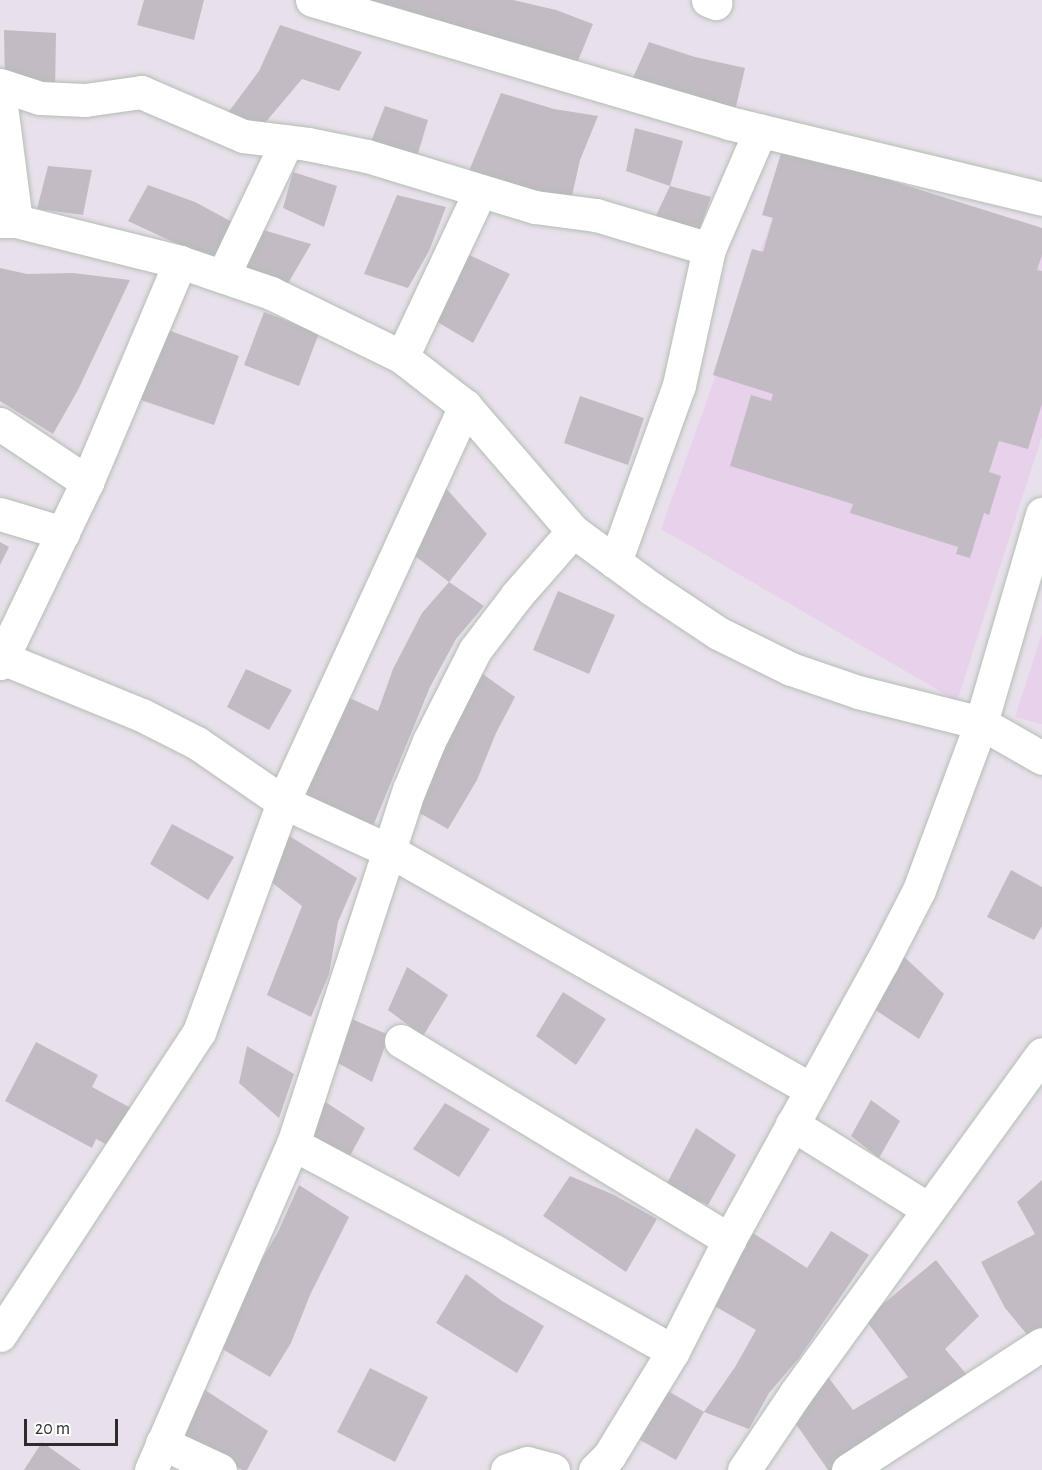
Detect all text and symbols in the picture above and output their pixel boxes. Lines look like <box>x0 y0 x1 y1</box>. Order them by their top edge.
scale bar <box>27 1407 122 1445</box>
text: 20 m <box>35 1420 70 1438</box>

